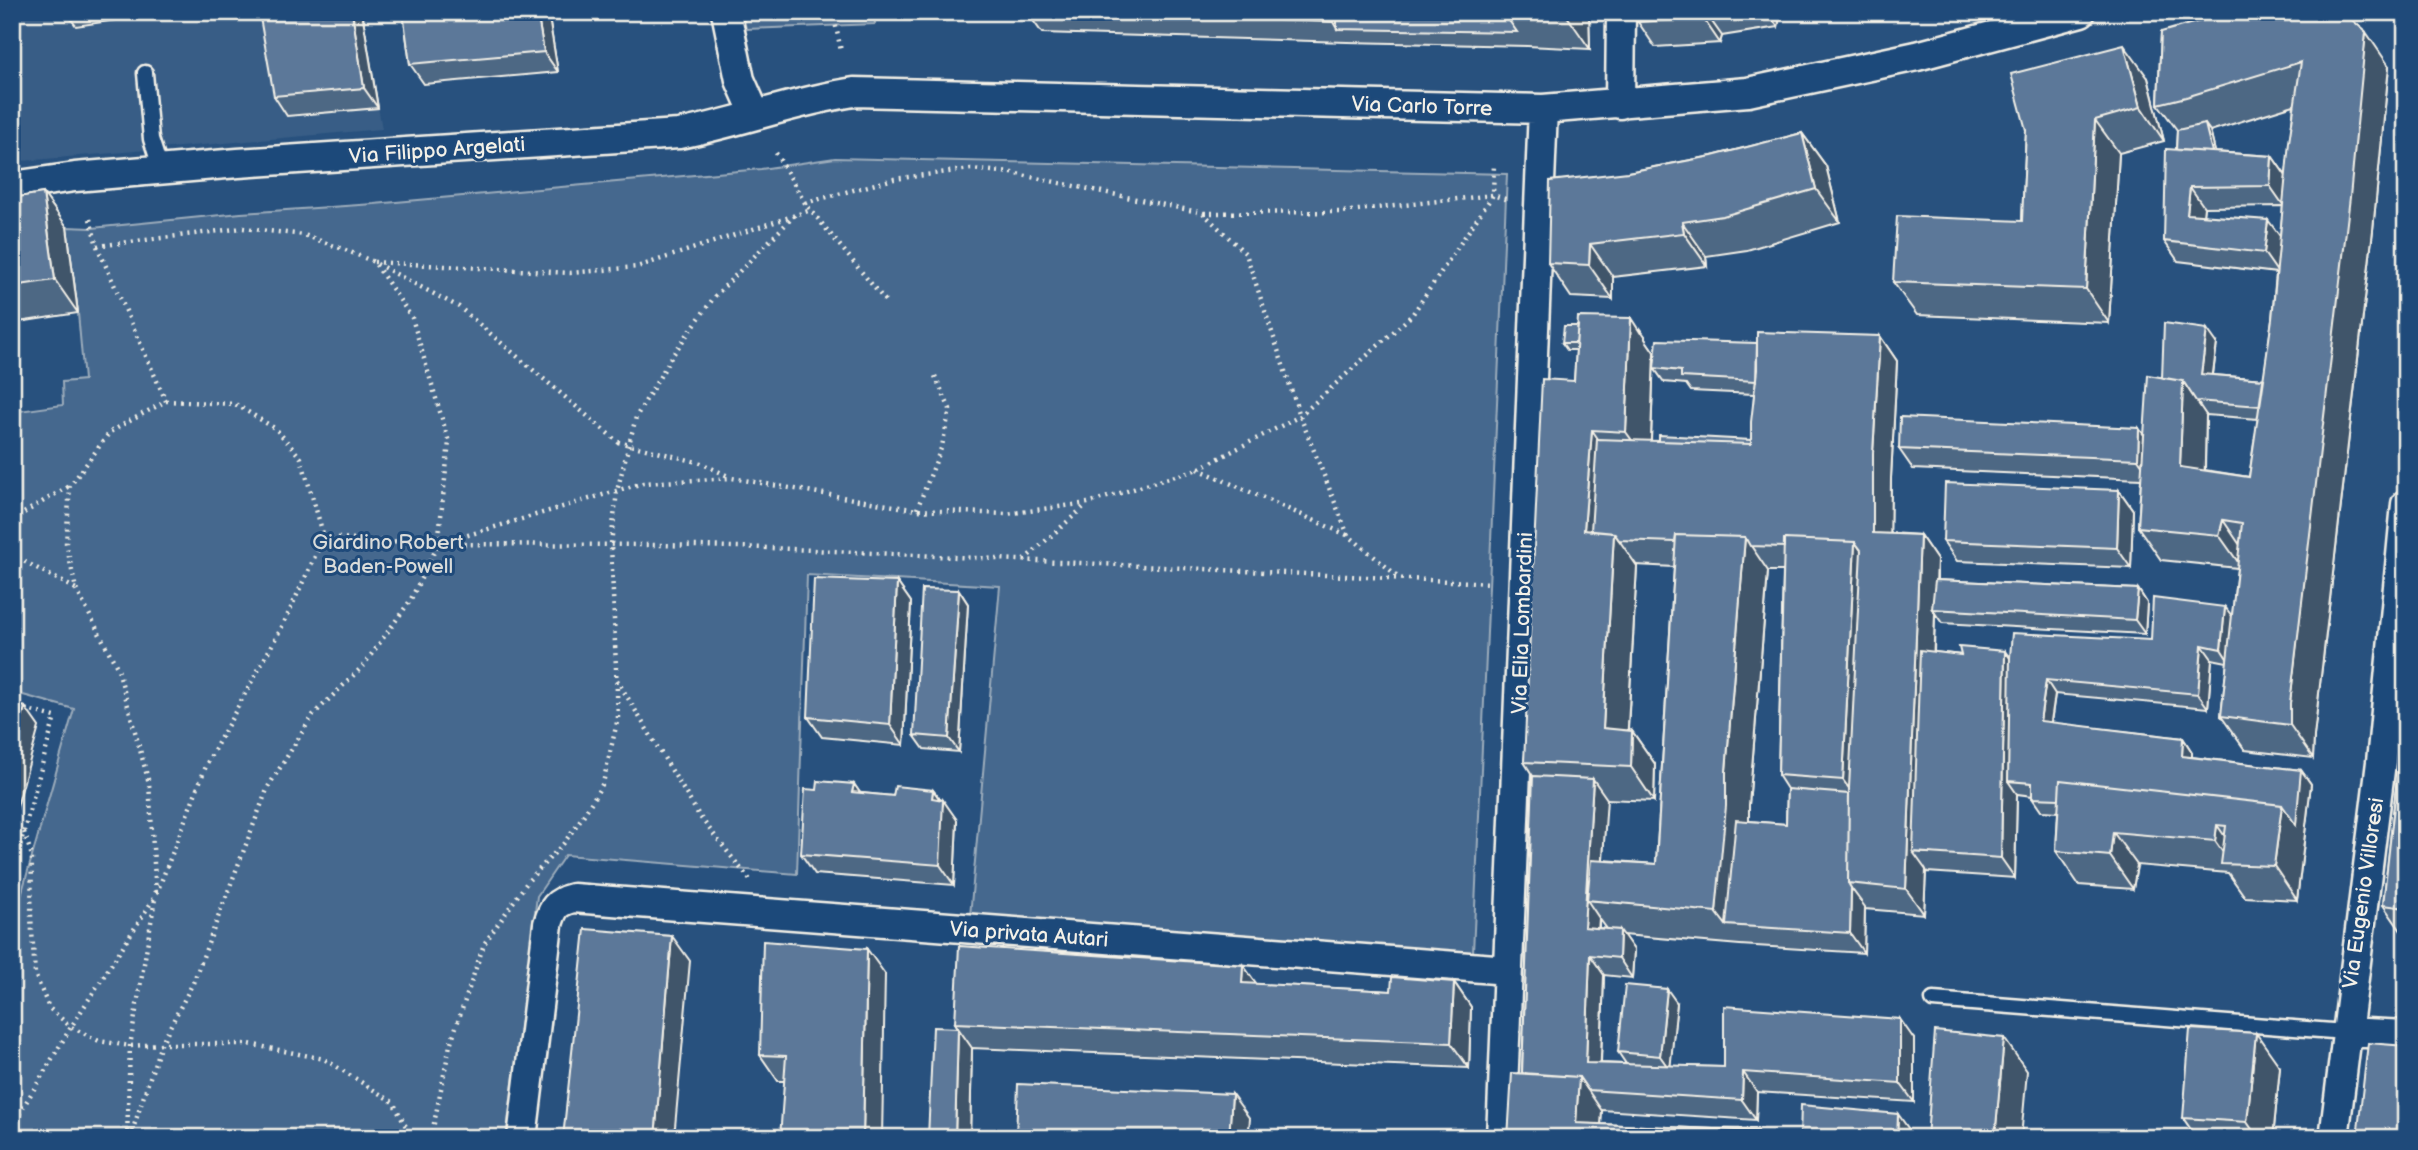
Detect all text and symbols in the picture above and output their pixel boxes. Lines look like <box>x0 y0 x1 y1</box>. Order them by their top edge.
street label: Via Carlo Torre <box>1351 92 1493 121</box>
street label: Via Filippo Argelati <box>348 132 526 169</box>
park label: Giardino Robert Baden-Powell <box>312 530 464 579</box>
street label: Via Elia Lombardini <box>1507 532 1538 714</box>
street label: Via Eugenio Villoresi <box>2338 796 2389 990</box>
street label: Via privata Autari <box>949 916 1109 953</box>

